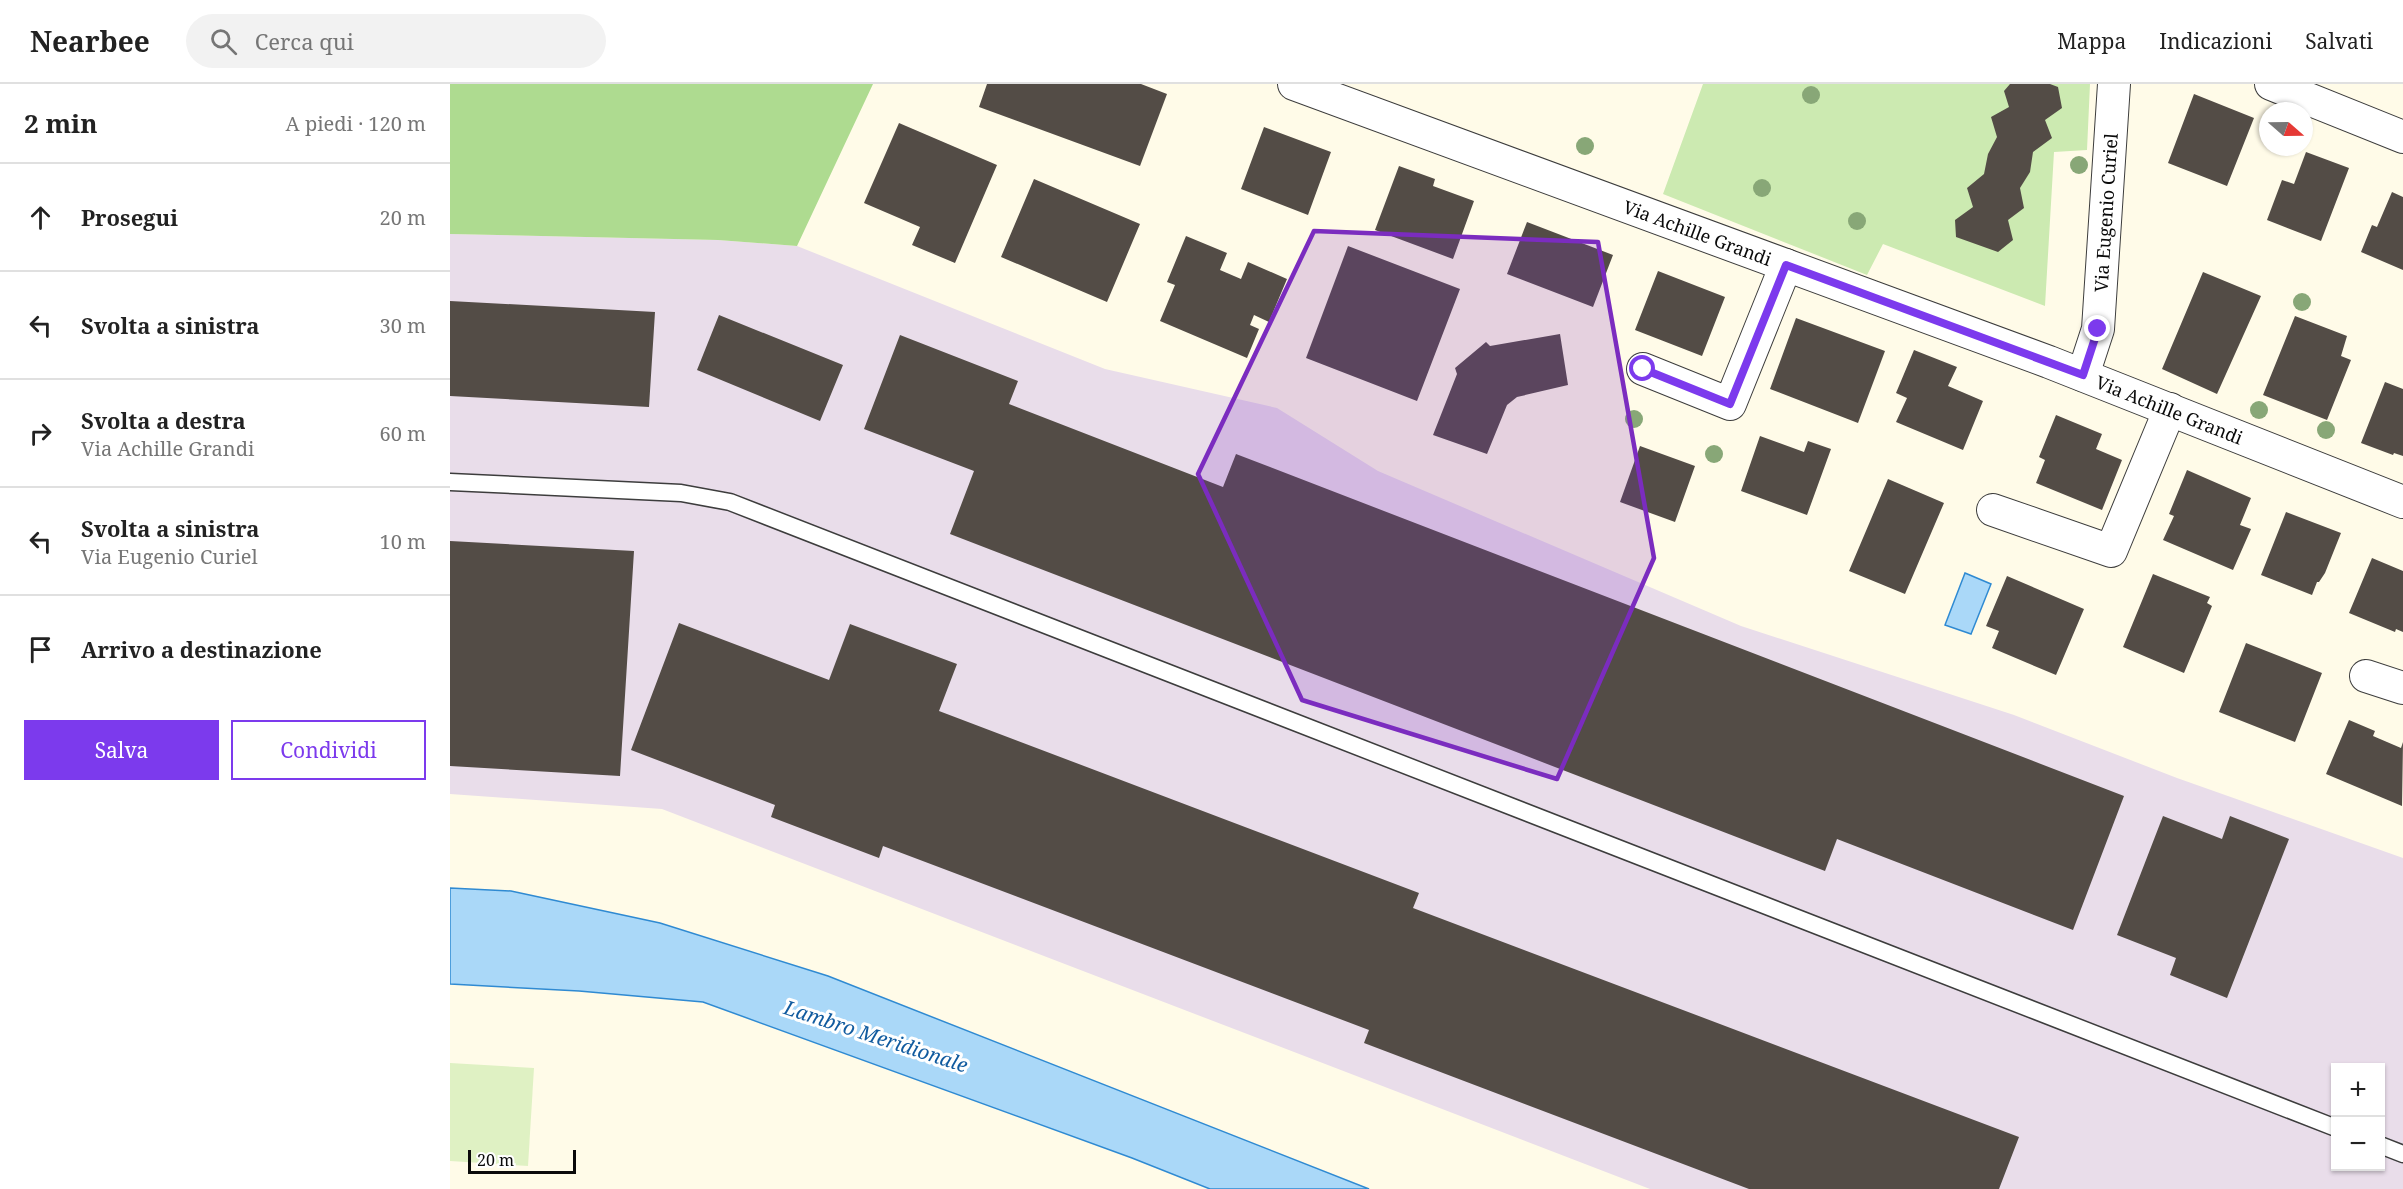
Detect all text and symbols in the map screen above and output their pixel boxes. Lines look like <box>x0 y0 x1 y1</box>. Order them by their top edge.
search box <box>186 14 606 68</box>
text: Nearbee <box>30 22 150 60</box>
icon: search <box>207 25 240 58</box>
text: Cerca qui <box>255 26 354 56</box>
text: Mappa <box>2057 27 2126 55</box>
text: Indicazioni <box>2159 27 2272 55</box>
text: Salvati <box>2305 27 2373 55</box>
north arrow <box>2259 102 2313 156</box>
text: 2 min <box>24 105 98 141</box>
text: A piedi · 120 m <box>286 110 426 137</box>
street label: Via Eugenio Curiel <box>2088 132 2123 293</box>
street label: Via Achille Grandi <box>1620 194 1775 271</box>
icon: ahead <box>24 201 57 234</box>
text: Prosegui <box>81 202 178 232</box>
text: 20 m <box>380 204 426 231</box>
icon: left <box>24 309 57 342</box>
text: Svolta a sinistra <box>81 310 260 340</box>
text: 30 m <box>380 312 426 339</box>
route end <box>2084 315 2110 341</box>
route start <box>1629 355 1655 381</box>
street label: Via Achille Grandi <box>2092 370 2247 450</box>
text: Svolta a destra <box>81 405 246 435</box>
icon: right <box>24 417 57 450</box>
text: 60 m <box>380 420 426 447</box>
text: Via Achille Grandi <box>81 435 254 462</box>
text: Svolta a sinistra <box>81 513 260 543</box>
icon: left <box>24 525 57 558</box>
text: 10 m <box>380 528 426 555</box>
text: Via Eugenio Curiel <box>81 543 258 570</box>
icon: arrive <box>24 633 57 666</box>
text: Arrivo a destinazione <box>81 634 322 664</box>
button: Salva <box>24 720 219 780</box>
button: Condividi <box>231 720 426 780</box>
water label: Lambro Meridionale <box>780 993 971 1078</box>
map controls <box>2331 1063 2385 1171</box>
button: + <box>2331 1063 2385 1117</box>
button: − <box>2331 1117 2385 1171</box>
scale bar <box>468 1147 576 1174</box>
text: 20 m <box>477 1149 514 1171</box>

